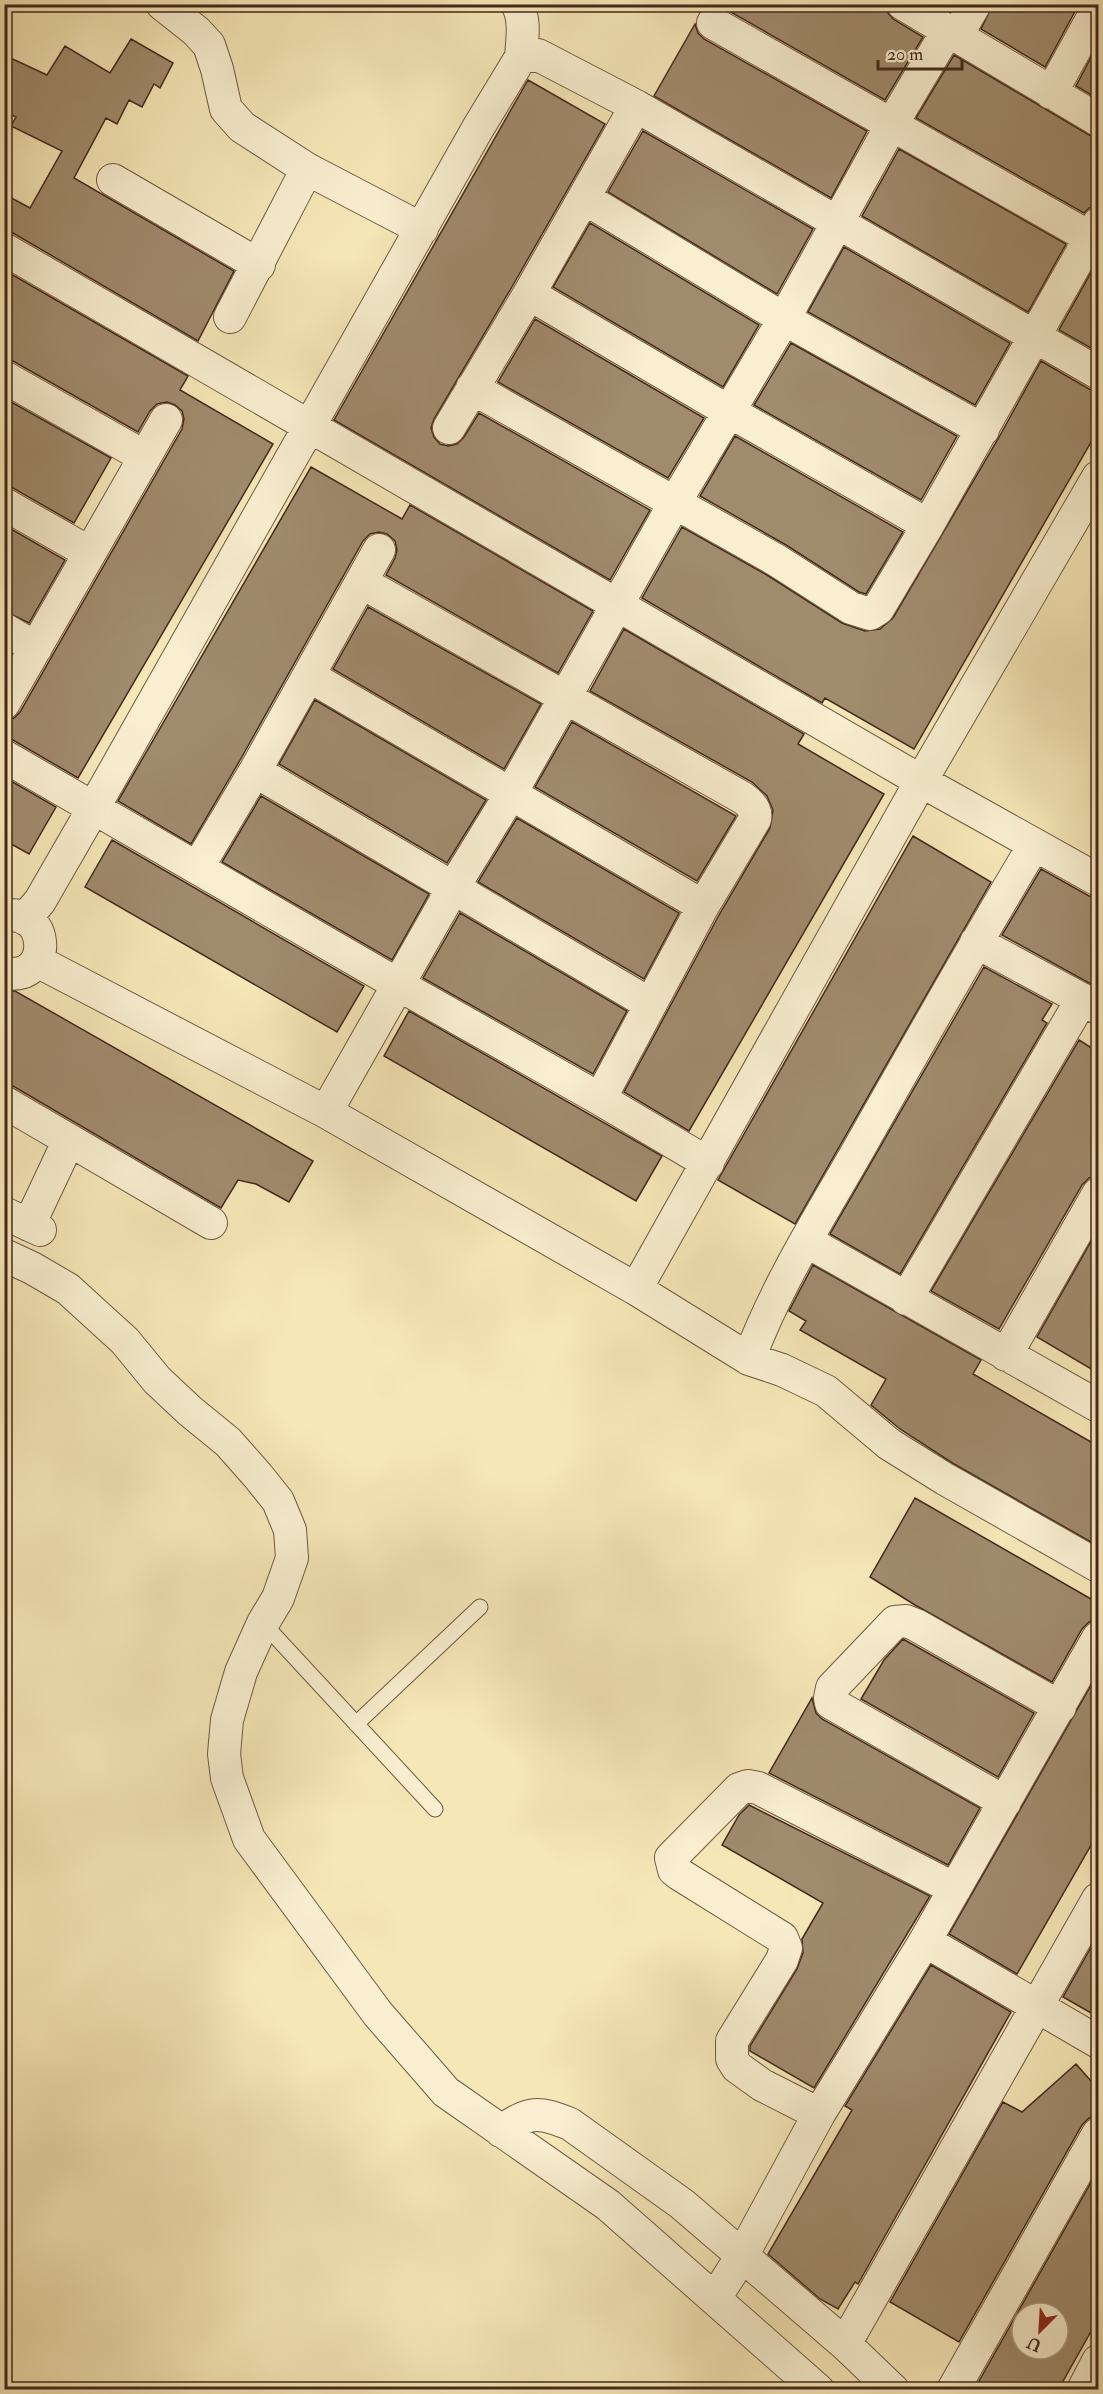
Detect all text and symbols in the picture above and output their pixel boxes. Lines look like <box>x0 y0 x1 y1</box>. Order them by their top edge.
scale bar <box>878 33 962 71</box>
text: 20 m <box>887 43 923 66</box>
north arrow <box>1010 2301 1070 2361</box>
text: U <box>1024 2332 1044 2356</box>

